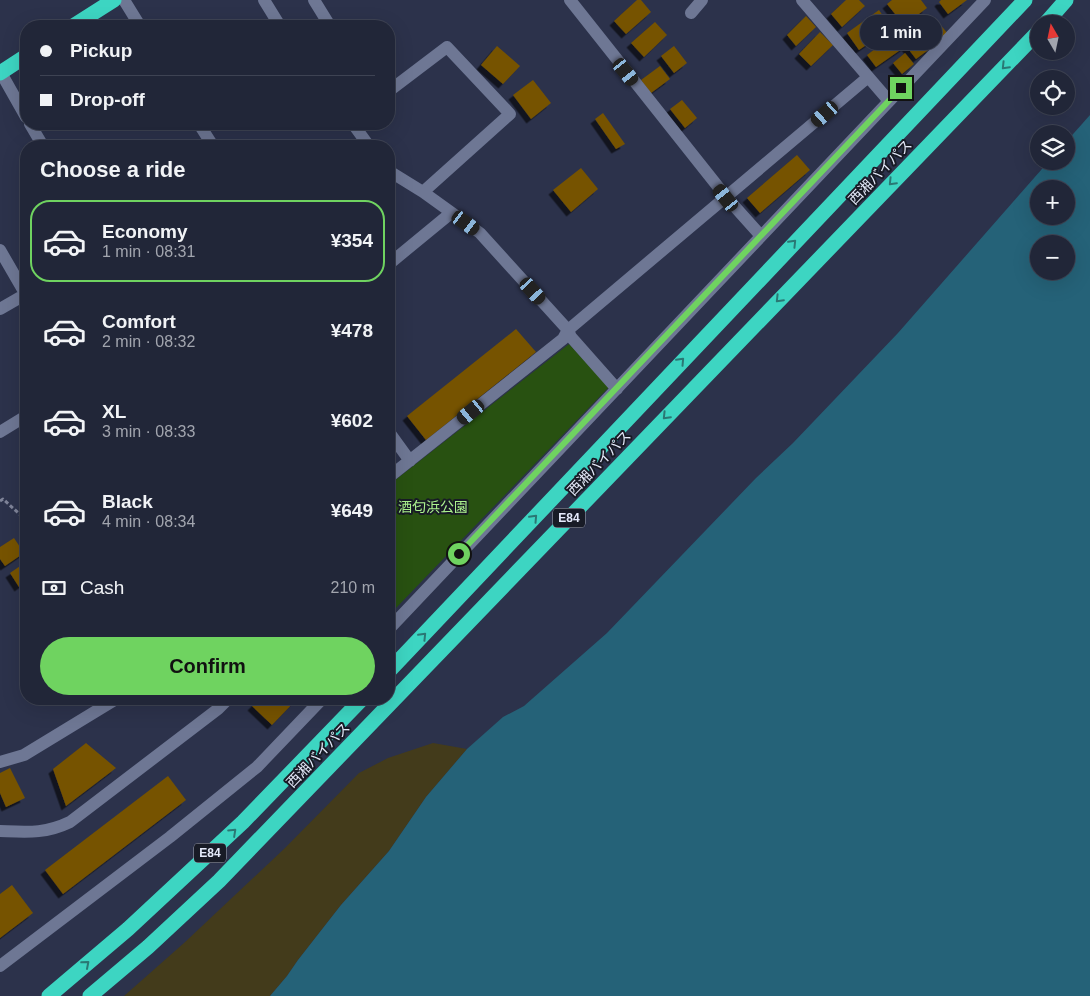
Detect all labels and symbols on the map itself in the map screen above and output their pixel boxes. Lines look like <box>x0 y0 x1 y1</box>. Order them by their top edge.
north arrow <box>1030 15 1075 60</box>
callout: 1 min <box>860 16 942 51</box>
car <box>610 56 641 88</box>
one-way arrow <box>1002 60 1011 69</box>
route end <box>890 77 912 99</box>
car <box>808 98 841 130</box>
street label: 西湘バイパス <box>845 136 915 208</box>
one-way arrow <box>889 177 898 186</box>
car <box>710 182 741 214</box>
car <box>449 208 482 238</box>
one-way arrow <box>787 240 796 249</box>
car <box>517 275 548 307</box>
one-way arrow <box>776 293 785 302</box>
one-way arrow <box>676 358 685 367</box>
car <box>454 397 487 427</box>
one-way arrow <box>663 411 672 420</box>
street label: 西湘バイパス <box>564 427 634 499</box>
park label: 酒匂浜公園 <box>398 499 468 515</box>
road number: E84 <box>553 508 585 528</box>
one-way arrow <box>528 514 537 523</box>
route start <box>448 543 470 565</box>
one-way arrow <box>417 632 426 641</box>
street label: 西湘バイパス <box>283 719 353 791</box>
one-way arrow <box>227 829 236 838</box>
road number: E84 <box>194 844 226 862</box>
one-way arrow <box>80 961 89 970</box>

